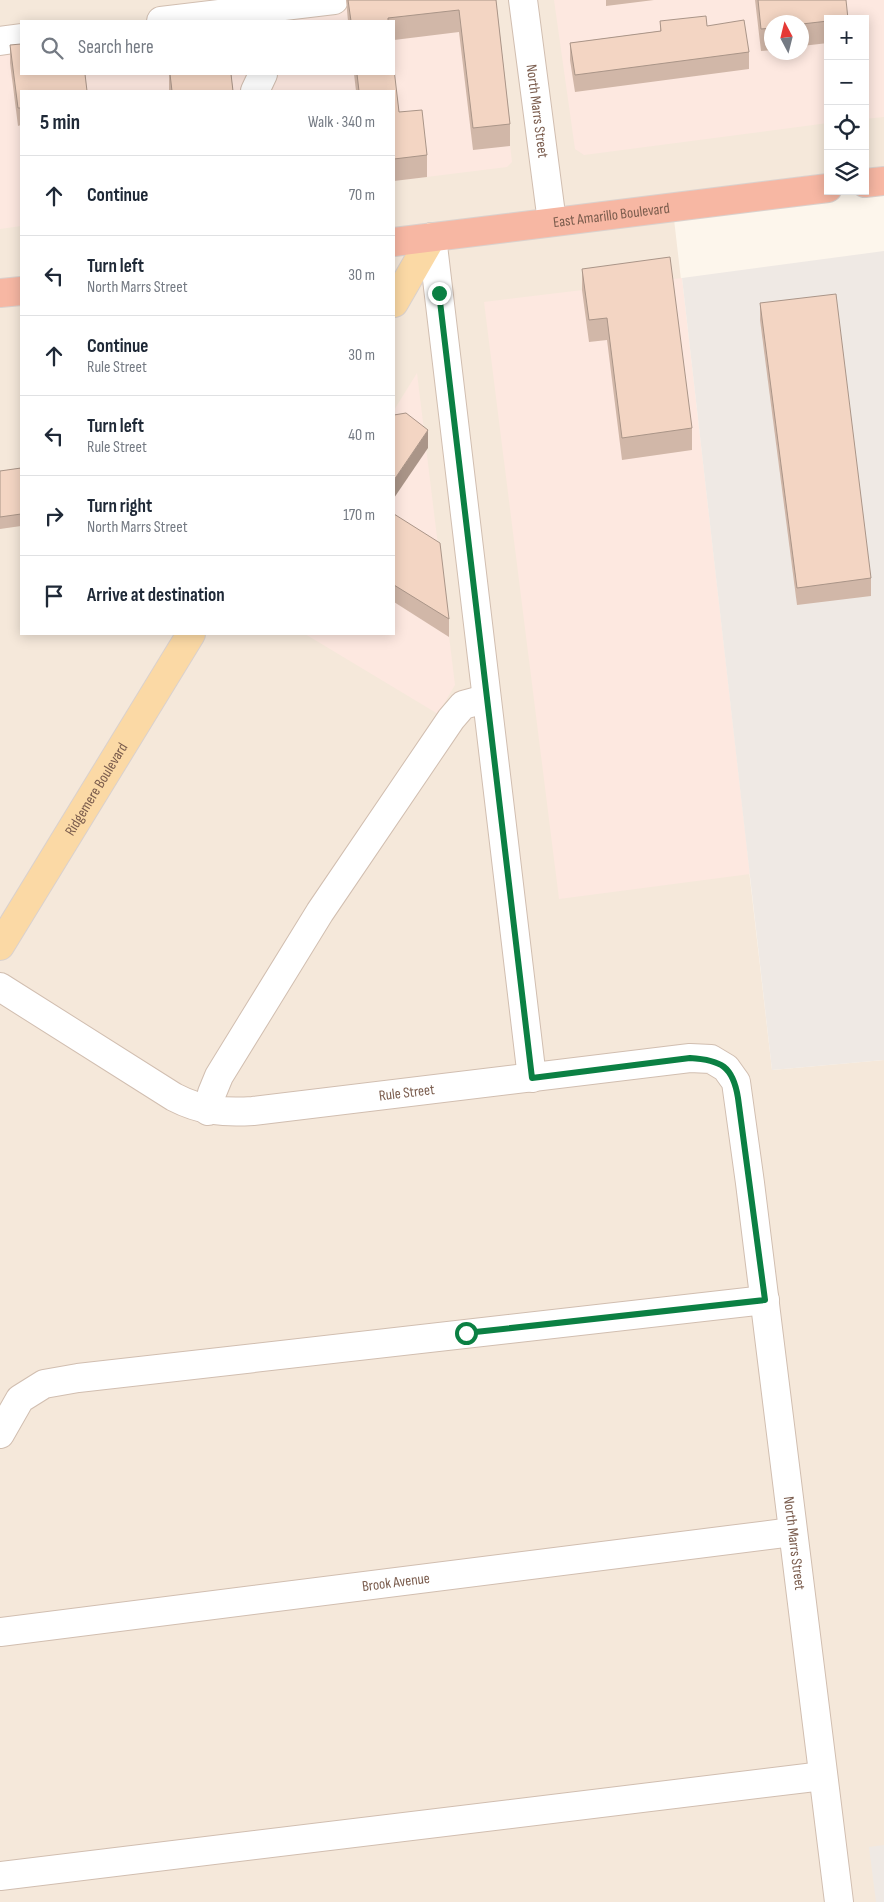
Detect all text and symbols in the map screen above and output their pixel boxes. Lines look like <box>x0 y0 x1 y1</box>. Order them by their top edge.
north arrow <box>764 15 809 60</box>
map controls <box>824 15 869 195</box>
button: + <box>824 15 869 60</box>
search box <box>20 20 395 75</box>
icon: search <box>38 34 66 62</box>
text: Search here <box>78 36 154 59</box>
button: − <box>824 60 869 105</box>
street label: North Marrs Street <box>522 63 553 159</box>
button: locate <box>824 105 869 150</box>
text: 5 min <box>40 110 80 135</box>
text: Walk · 340 m <box>308 113 375 132</box>
button: layers <box>824 150 869 195</box>
icon: ahead <box>40 182 68 210</box>
text: Continue <box>87 184 148 207</box>
text: 70 m <box>349 186 375 205</box>
street label: East Amarillo Boulevard <box>552 198 671 232</box>
text: Turn left <box>87 255 144 278</box>
icon: left <box>40 262 68 290</box>
text: 30 m <box>348 266 375 285</box>
text: North Marrs Street <box>87 278 188 297</box>
route end <box>428 282 451 305</box>
text: Continue <box>87 335 148 358</box>
icon: ahead <box>40 342 68 370</box>
text: 30 m <box>348 346 375 365</box>
text: Rule Street <box>87 358 147 377</box>
text: Turn left <box>87 415 144 438</box>
icon: left <box>40 422 68 450</box>
text: 40 m <box>348 426 375 445</box>
text: Rule Street <box>87 438 147 457</box>
text: Turn right <box>87 495 152 518</box>
icon: right <box>40 502 68 530</box>
text: 170 m <box>343 506 375 525</box>
text: North Marrs Street <box>87 518 188 537</box>
icon: arrive <box>40 582 68 610</box>
text: Arrive at destination <box>87 584 225 607</box>
street label: Ridgemere Boulevard <box>60 739 132 839</box>
street label: Rule Street <box>378 1080 436 1105</box>
route start <box>455 1322 478 1345</box>
street label: North Marrs Street <box>779 1495 810 1592</box>
street label: Brook Avenue <box>361 1568 431 1596</box>

